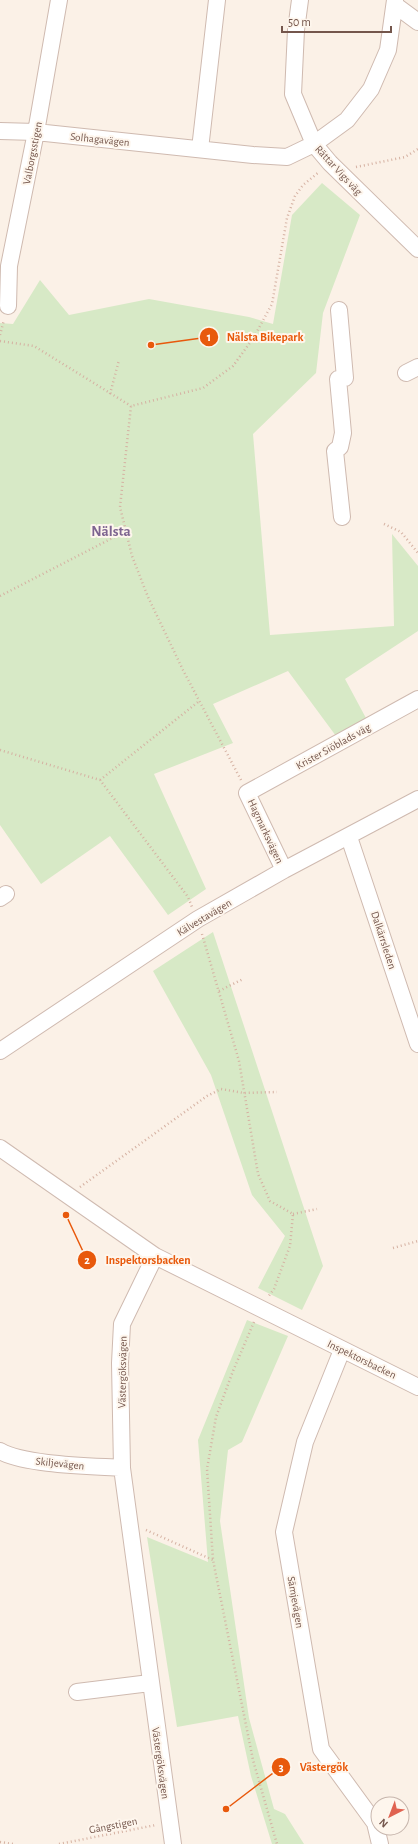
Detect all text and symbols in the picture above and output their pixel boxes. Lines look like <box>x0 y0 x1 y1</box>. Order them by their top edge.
scale bar <box>282 8 391 34</box>
text: 50 m <box>288 16 311 28</box>
street label: Valborgsstigen <box>21 121 44 185</box>
street label: Solhagavägen <box>70 131 130 148</box>
street label: Rättar Vigs väg <box>313 143 365 198</box>
callout: Nälsta Bikepark <box>199 325 312 349</box>
text: 1 <box>207 331 211 343</box>
text: Nälsta Bikepark <box>227 331 303 343</box>
district label: Nälsta <box>91 524 131 539</box>
street label: Krister Siöblads väg <box>294 721 373 771</box>
street label: Hagmarksvägen <box>246 797 285 865</box>
street label: Kälvestavägen <box>175 897 233 938</box>
street label: Dalkärrsleden <box>369 910 398 970</box>
callout: Inspektorsbacken <box>77 1248 198 1272</box>
text: 2 <box>84 1254 90 1266</box>
text: Inspektorsbacken <box>105 1254 191 1266</box>
street label: Västergöksvägen <box>116 1336 129 1408</box>
street label: Inspektorsbacken <box>326 1338 398 1381</box>
street label: Skiljevägen <box>35 1455 85 1472</box>
street label: Sämjevägen <box>286 1575 305 1629</box>
street label: Västergöksvägen <box>150 1727 171 1800</box>
callout: Västergök <box>271 1755 356 1779</box>
text: 3 <box>278 1761 284 1773</box>
text: Västergök <box>300 1761 348 1773</box>
north arrow <box>370 1796 410 1836</box>
street label: Gångstigen <box>88 1815 138 1836</box>
text: N <box>377 1816 390 1830</box>

